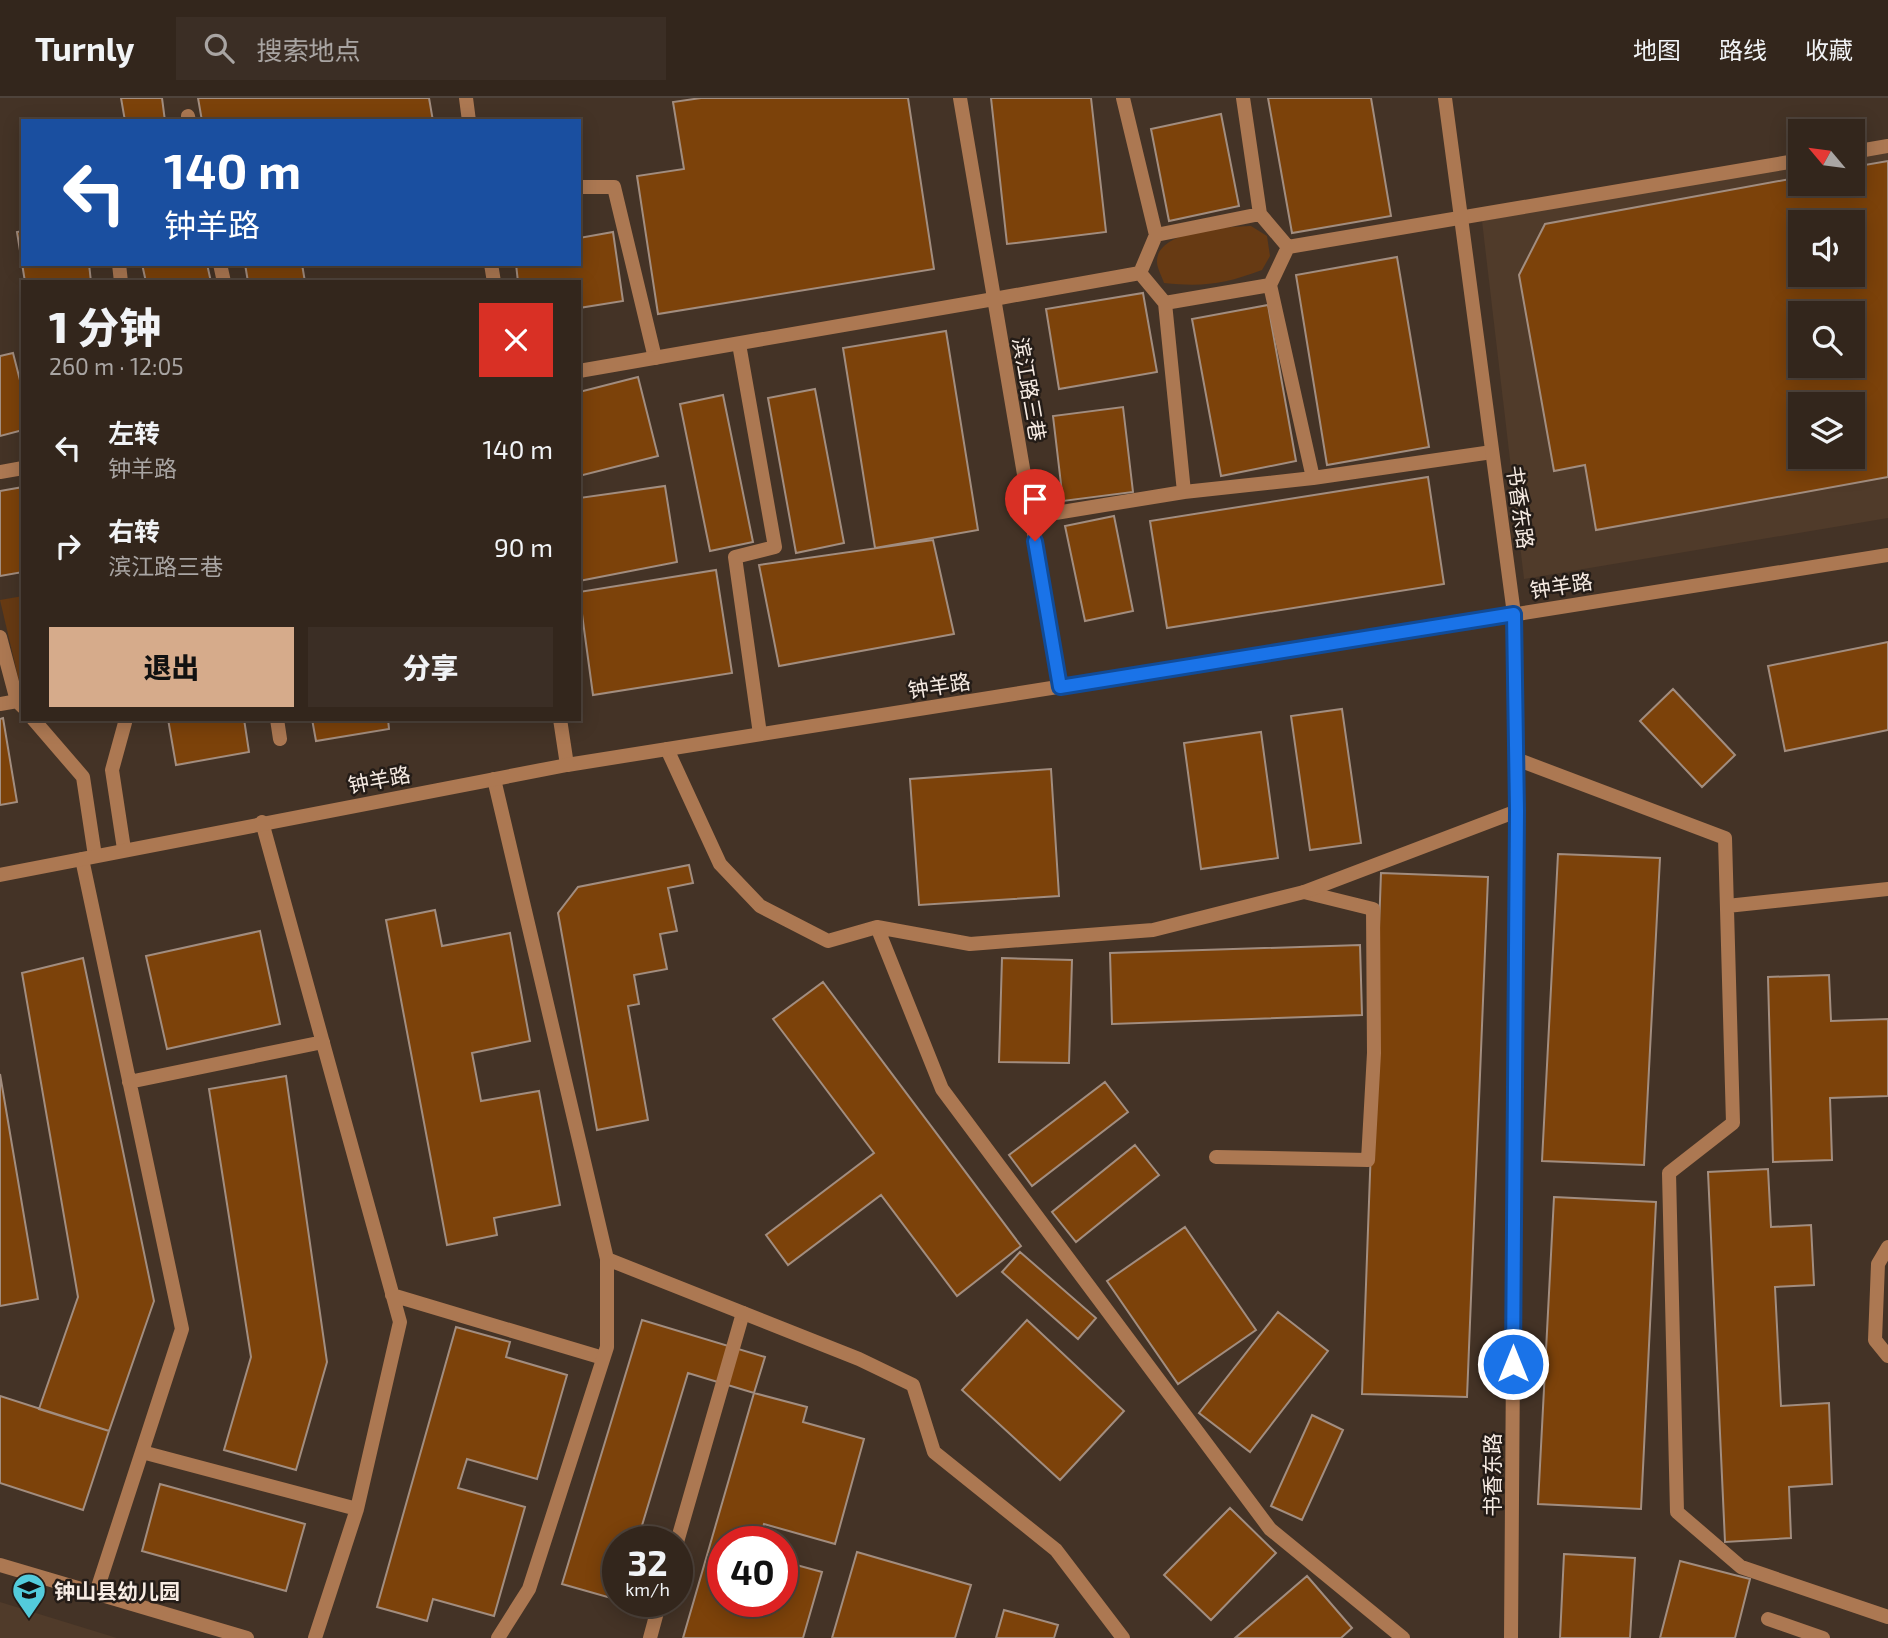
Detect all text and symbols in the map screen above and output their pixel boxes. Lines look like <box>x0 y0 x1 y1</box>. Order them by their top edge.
search box <box>176 17 666 80</box>
text: Turnly <box>35 28 134 68</box>
icon: search <box>200 29 238 67</box>
text: 搜索地点 <box>256 34 360 65</box>
text: 地图 <box>1633 35 1681 64</box>
text: 路线 <box>1719 35 1767 64</box>
text: 收藏 <box>1805 35 1853 64</box>
north arrow <box>1788 119 1866 196</box>
map controls <box>1788 119 1865 469</box>
text: 140 m <box>164 140 301 199</box>
icon: left <box>49 147 140 238</box>
text: 钟羊路 <box>164 205 260 243</box>
button: sound <box>1788 210 1865 287</box>
text: 1 分钟 <box>49 301 161 351</box>
button: search <box>1788 301 1865 378</box>
button: close <box>479 303 553 377</box>
street label: 滨江路三巷 <box>1009 335 1051 443</box>
text: 260 m · 12:05 <box>49 352 184 380</box>
button: layers <box>1788 392 1865 469</box>
text: 左转 <box>108 417 160 448</box>
icon: left <box>49 429 87 467</box>
text: 140 m <box>482 433 553 464</box>
text: 钟羊路 <box>108 454 177 482</box>
street label: 书香东路 <box>1503 464 1539 550</box>
pin <box>1005 469 1065 541</box>
icon: arrive <box>1016 480 1054 518</box>
text: 右转 <box>108 515 160 546</box>
icon: right <box>49 527 87 565</box>
text: 90 m <box>494 531 553 562</box>
text: 滨江路三巷 <box>108 552 223 580</box>
street label: 钟羊路 <box>1528 568 1594 602</box>
button: 退出 <box>49 627 294 707</box>
button: 分享 <box>308 627 553 707</box>
street label: 钟羊路 <box>906 668 972 702</box>
street label: 钟羊路 <box>346 761 412 797</box>
position arrow <box>1476 1327 1550 1401</box>
street label: 书香东路 <box>1479 1433 1504 1517</box>
speed limit sign: 40 <box>707 1526 798 1617</box>
text: 32 <box>627 1541 668 1583</box>
school or university icon: 钟山县幼儿园 <box>10 1571 48 1620</box>
place label: 钟山县幼儿园 <box>54 1578 180 1603</box>
text: km/h <box>625 1578 670 1600</box>

